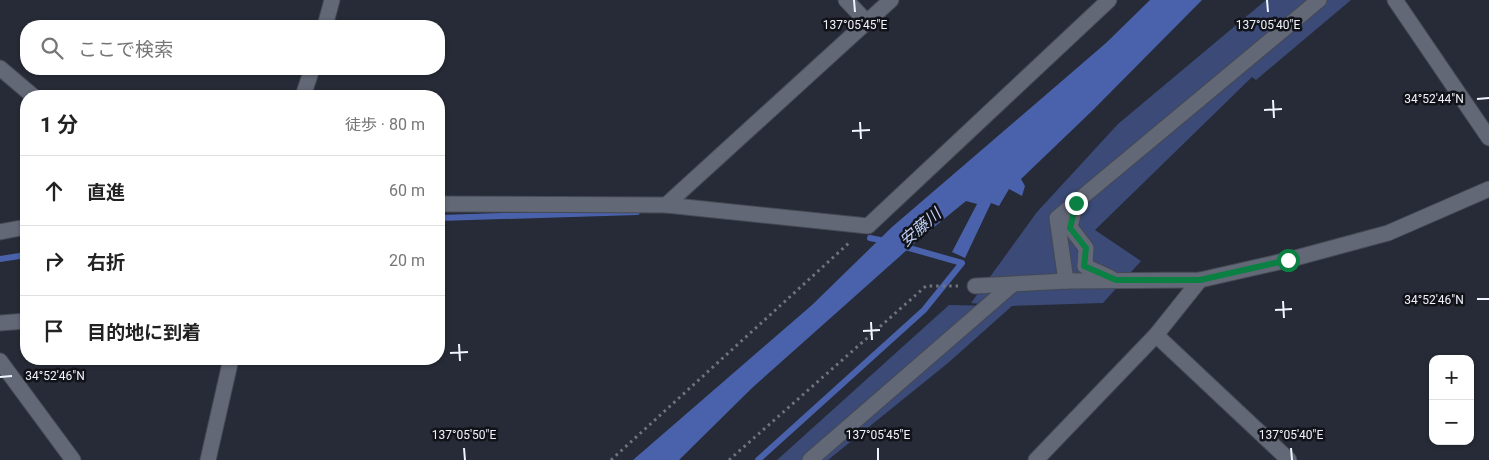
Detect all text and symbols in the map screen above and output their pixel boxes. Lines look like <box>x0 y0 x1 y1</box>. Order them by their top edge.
text: 137°05'45"E <box>823 18 887 32</box>
text: 137°05'40"E <box>1236 18 1300 32</box>
search box <box>20 20 445 75</box>
icon: search <box>38 34 66 62</box>
text: ここで検索 <box>78 38 173 61</box>
text: 34°52'44"N <box>1404 92 1464 106</box>
text: 1 分 <box>40 113 78 137</box>
text: 徒歩 · 80 m <box>345 115 425 134</box>
icon: ahead <box>40 177 68 205</box>
text: 直進 <box>87 181 125 204</box>
text: 60 m <box>389 181 425 200</box>
route end <box>1065 192 1088 215</box>
water label: 安藤川 <box>896 203 946 250</box>
icon: right <box>40 247 68 275</box>
route start <box>1277 249 1300 272</box>
text: 右折 <box>87 251 125 274</box>
text: 20 m <box>389 251 425 270</box>
text: 34°52'46"N <box>1404 293 1464 307</box>
icon: arrive <box>40 317 68 345</box>
text: 目的地に到着 <box>87 321 201 344</box>
map controls <box>1429 355 1474 445</box>
button: + <box>1429 355 1474 400</box>
text: 34°52'46"N <box>25 369 85 383</box>
button: − <box>1429 400 1474 445</box>
text: 137°05'50"E <box>432 428 496 442</box>
text: 137°05'45"E <box>846 428 910 442</box>
text: 137°05'40"E <box>1259 428 1323 442</box>

